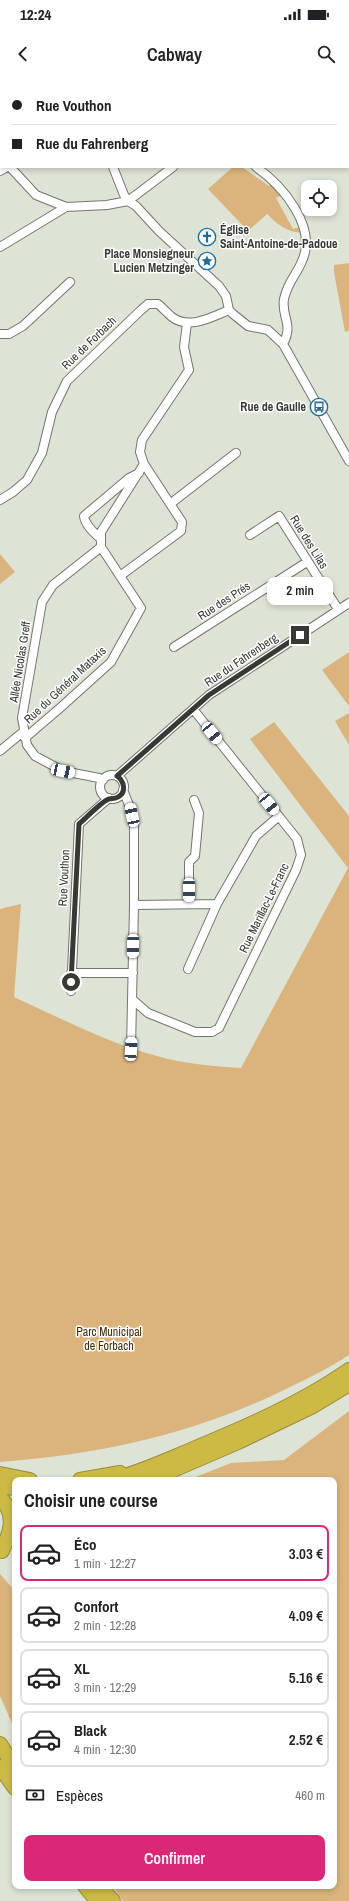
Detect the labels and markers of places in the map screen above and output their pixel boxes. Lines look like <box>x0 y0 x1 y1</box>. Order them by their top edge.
place label: Église Saint-Antoine-de-Padoue <box>220 222 338 252</box>
church icon: Église Saint-Antoine-de-Padoue <box>197 227 217 247</box>
place label: Place Monsiegneur Lucien Metzinger <box>104 246 194 276</box>
place icon: Place Monsiegneur Lucien Metzinger <box>197 251 217 271</box>
bus stop icon: Rue de Gaulle <box>309 397 329 417</box>
place label: Rue de Gaulle <box>240 399 307 415</box>

